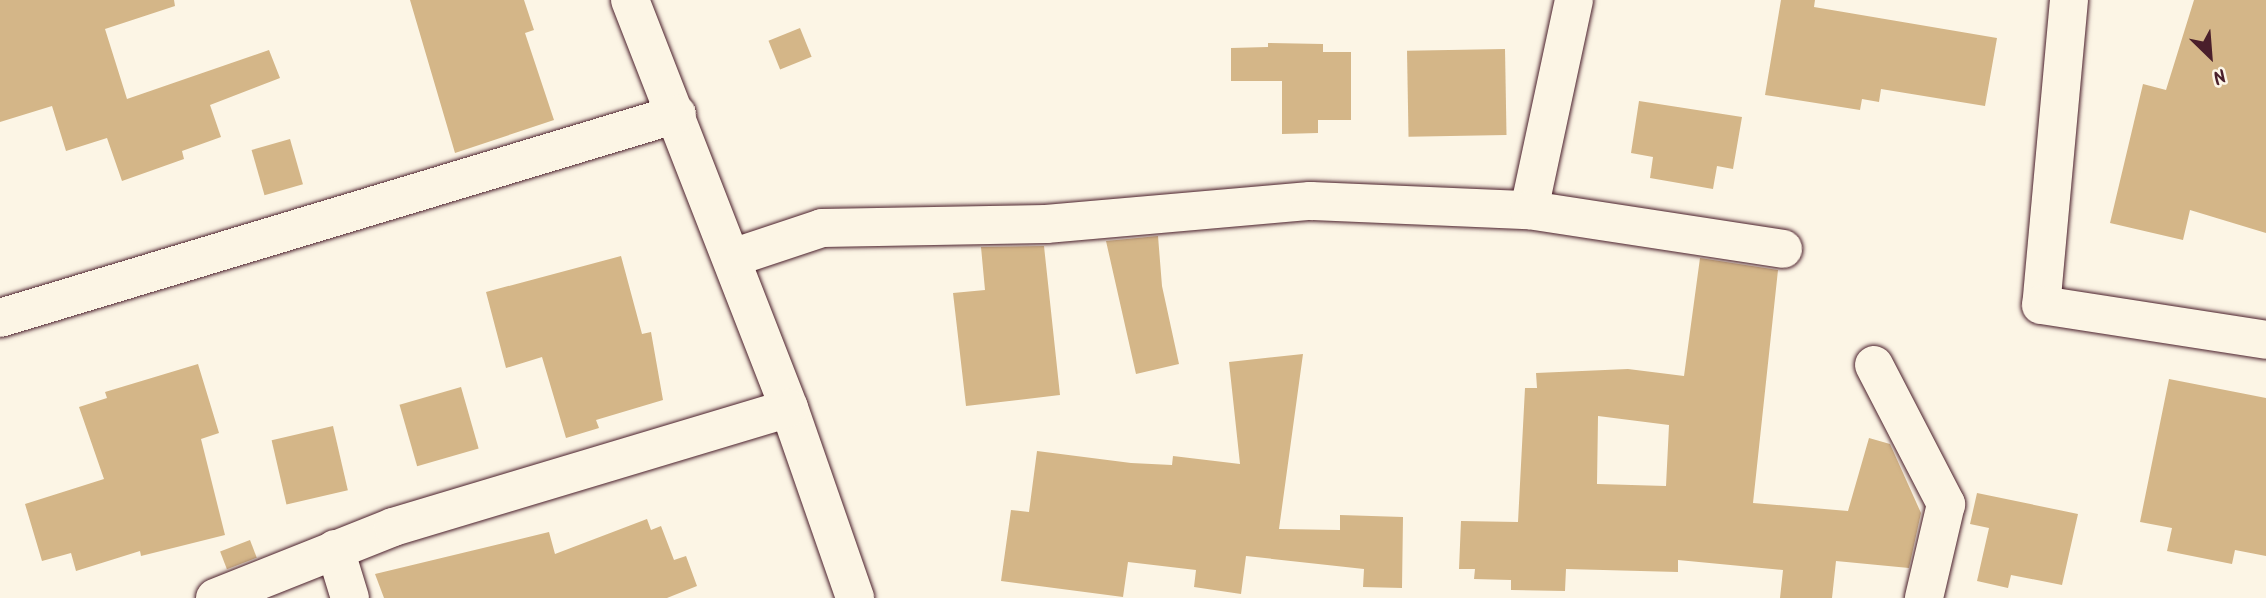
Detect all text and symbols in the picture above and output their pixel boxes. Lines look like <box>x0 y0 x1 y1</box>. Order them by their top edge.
north arrow <box>2175 21 2245 91</box>
text: N <box>2207 59 2231 91</box>

